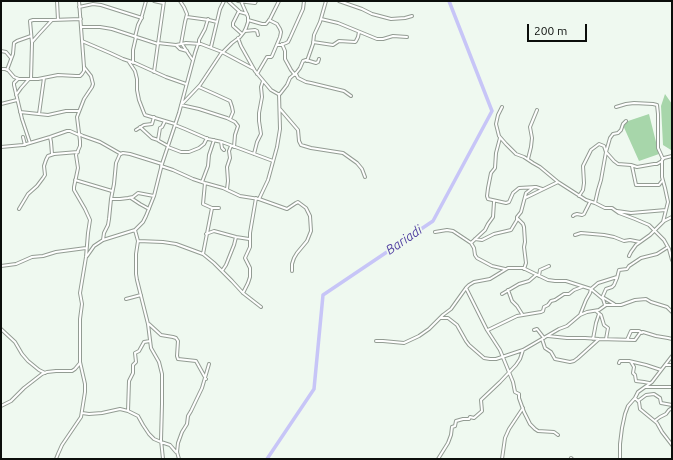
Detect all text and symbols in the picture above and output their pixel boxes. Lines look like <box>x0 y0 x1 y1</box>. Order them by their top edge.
scale bar <box>529 16 589 42</box>
text: 200 m <box>534 24 567 37</box>
water label: Bariadi <box>383 222 425 258</box>

